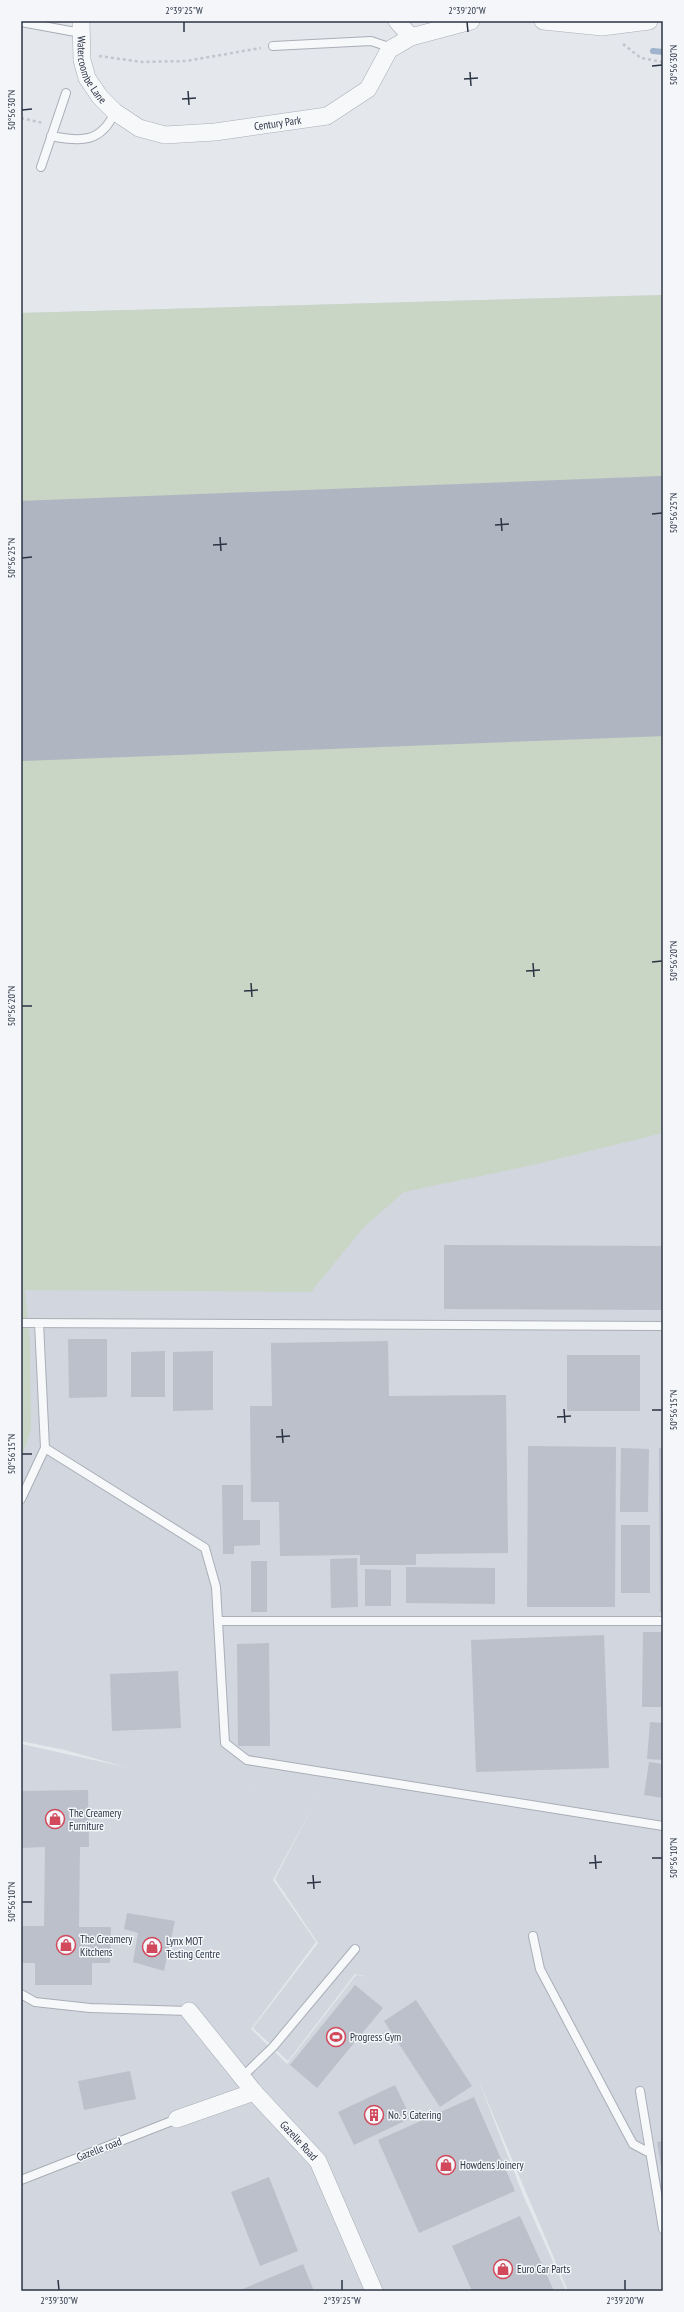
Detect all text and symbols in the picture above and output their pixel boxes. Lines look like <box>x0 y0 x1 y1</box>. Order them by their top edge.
text: 2°39'25"W <box>165 4 203 17</box>
text: 2°39'20"W <box>448 4 486 17</box>
street label: Watercoombe Lane <box>74 36 110 107</box>
text: 50°56'30"N <box>667 45 680 85</box>
text: 50°56'30"N <box>5 90 18 130</box>
street label: Century Park <box>253 113 303 133</box>
text: 50°56'25"N <box>667 493 680 533</box>
text: 50°56'25"N <box>5 538 18 578</box>
text: 50°56'20"N <box>667 941 680 981</box>
text: 50°56'20"N <box>5 986 18 1026</box>
text: 50°56'15"N <box>667 1390 680 1430</box>
text: 50°56'15"N <box>5 1434 18 1474</box>
place label: The Creamery Furniture <box>69 1806 122 1833</box>
shop icon: The Creamery Furniture <box>44 1808 66 1830</box>
text: 50°56'10"N <box>667 1838 680 1878</box>
text: 50°56'10"N <box>5 1882 18 1922</box>
place label: The Creamery Kitchens <box>80 1932 133 1959</box>
shop icon: The Creamery Kitchens <box>55 1934 77 1956</box>
place label: Lynx MOT Testing Centre <box>166 1934 221 1961</box>
shop icon: Lynx MOT Testing Centre <box>141 1936 163 1958</box>
sports icon: Progress Gym <box>325 2026 347 2048</box>
place label: Progress Gym <box>350 2030 401 2044</box>
building icon: No. 5 Catering <box>363 2104 385 2126</box>
place label: No. 5 Catering <box>388 2108 441 2122</box>
street label: Gazelle Road <box>277 2118 321 2163</box>
street label: Gazelle road <box>74 2134 124 2164</box>
shop icon: Howdens Joinery <box>435 2154 457 2176</box>
place label: Howdens Joinery <box>460 2158 524 2172</box>
shop icon: Euro Car Parts <box>492 2258 514 2280</box>
place label: Euro Car Parts <box>517 2262 571 2276</box>
text: 2°39'30"W <box>40 2294 78 2307</box>
text: 2°39'25"W <box>323 2294 361 2307</box>
text: 2°39'20"W <box>606 2294 644 2307</box>

